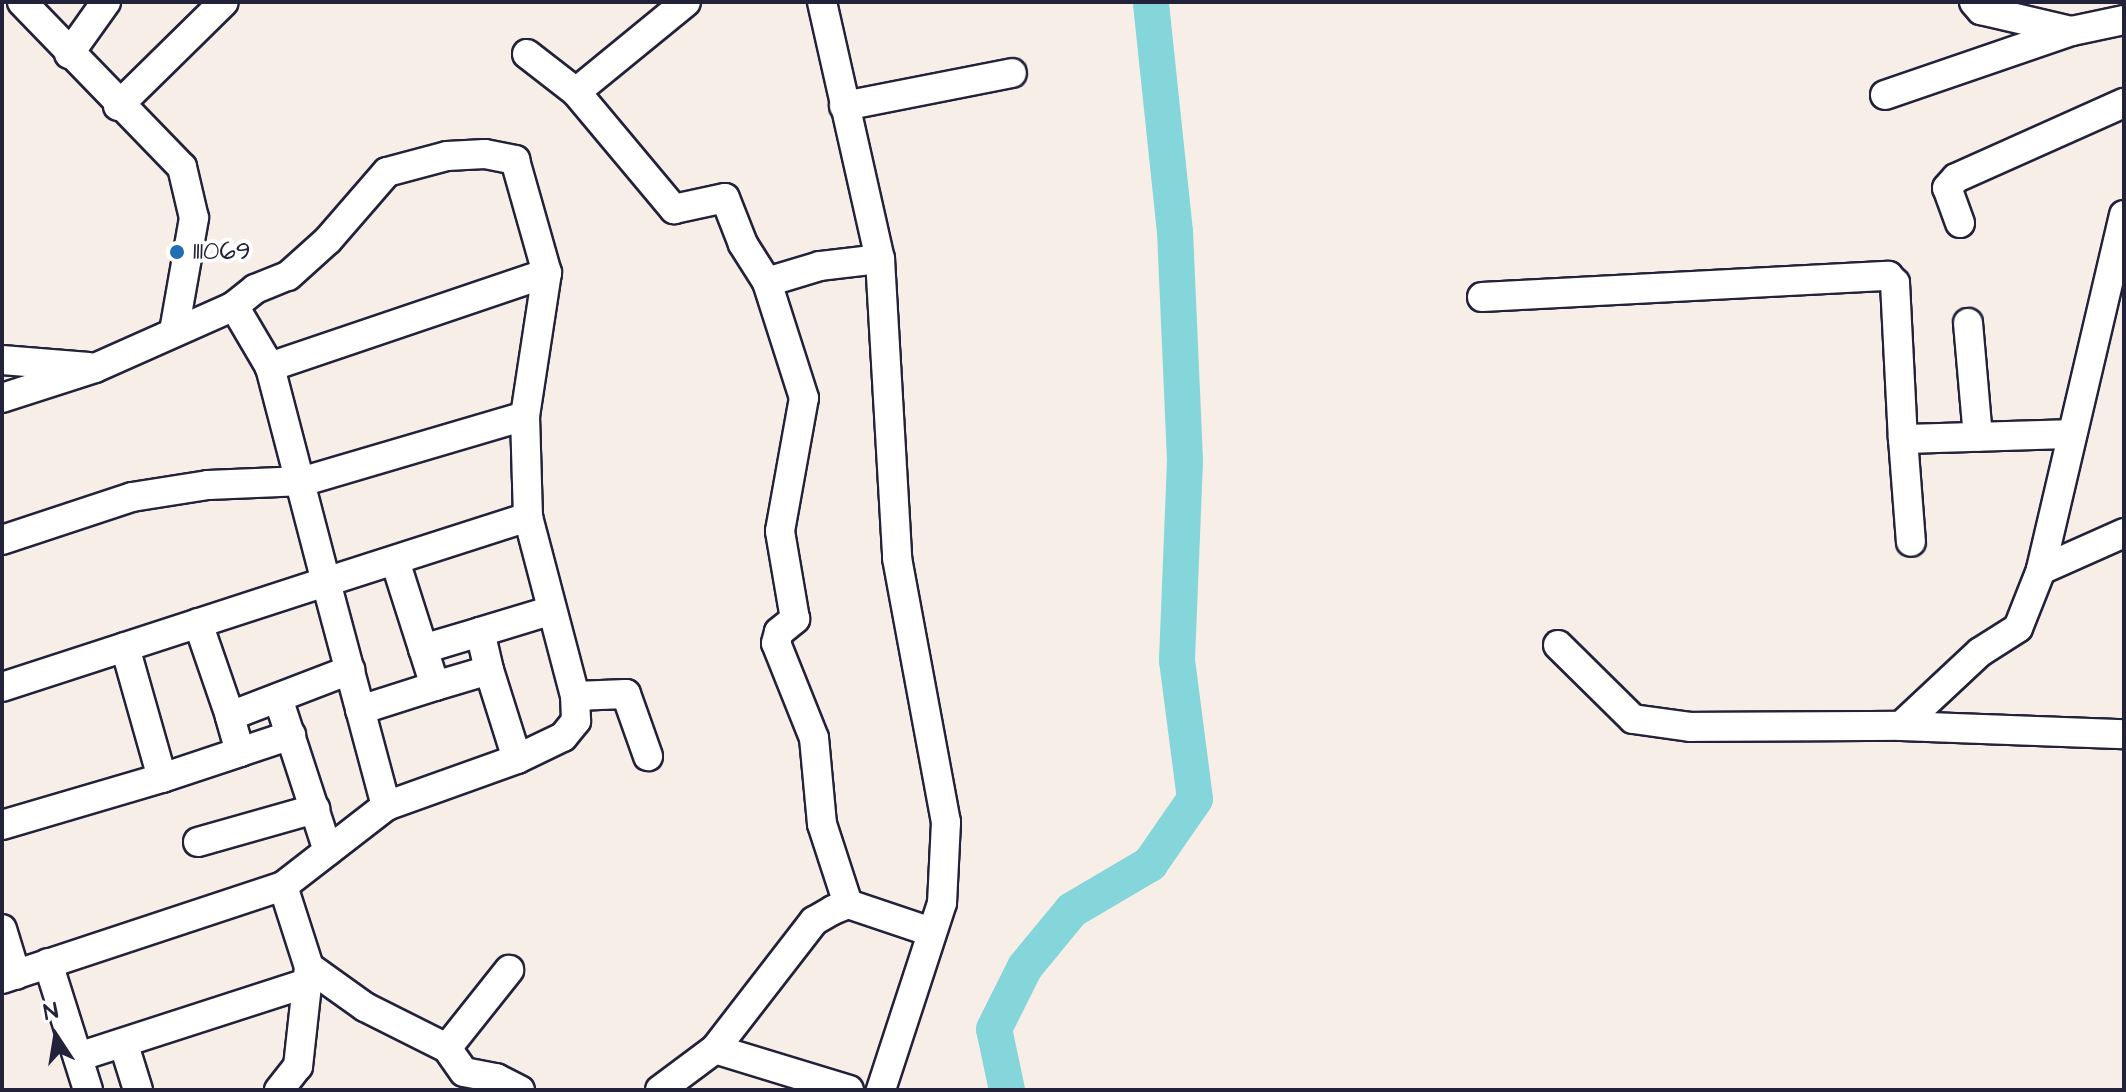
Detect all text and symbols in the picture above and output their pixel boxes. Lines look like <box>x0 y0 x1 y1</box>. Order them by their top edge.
place label: 111069 <box>193 236 250 268</box>
marker: 111069 <box>168 243 186 261</box>
text: N <box>41 995 61 1029</box>
north arrow <box>16 996 96 1076</box>

